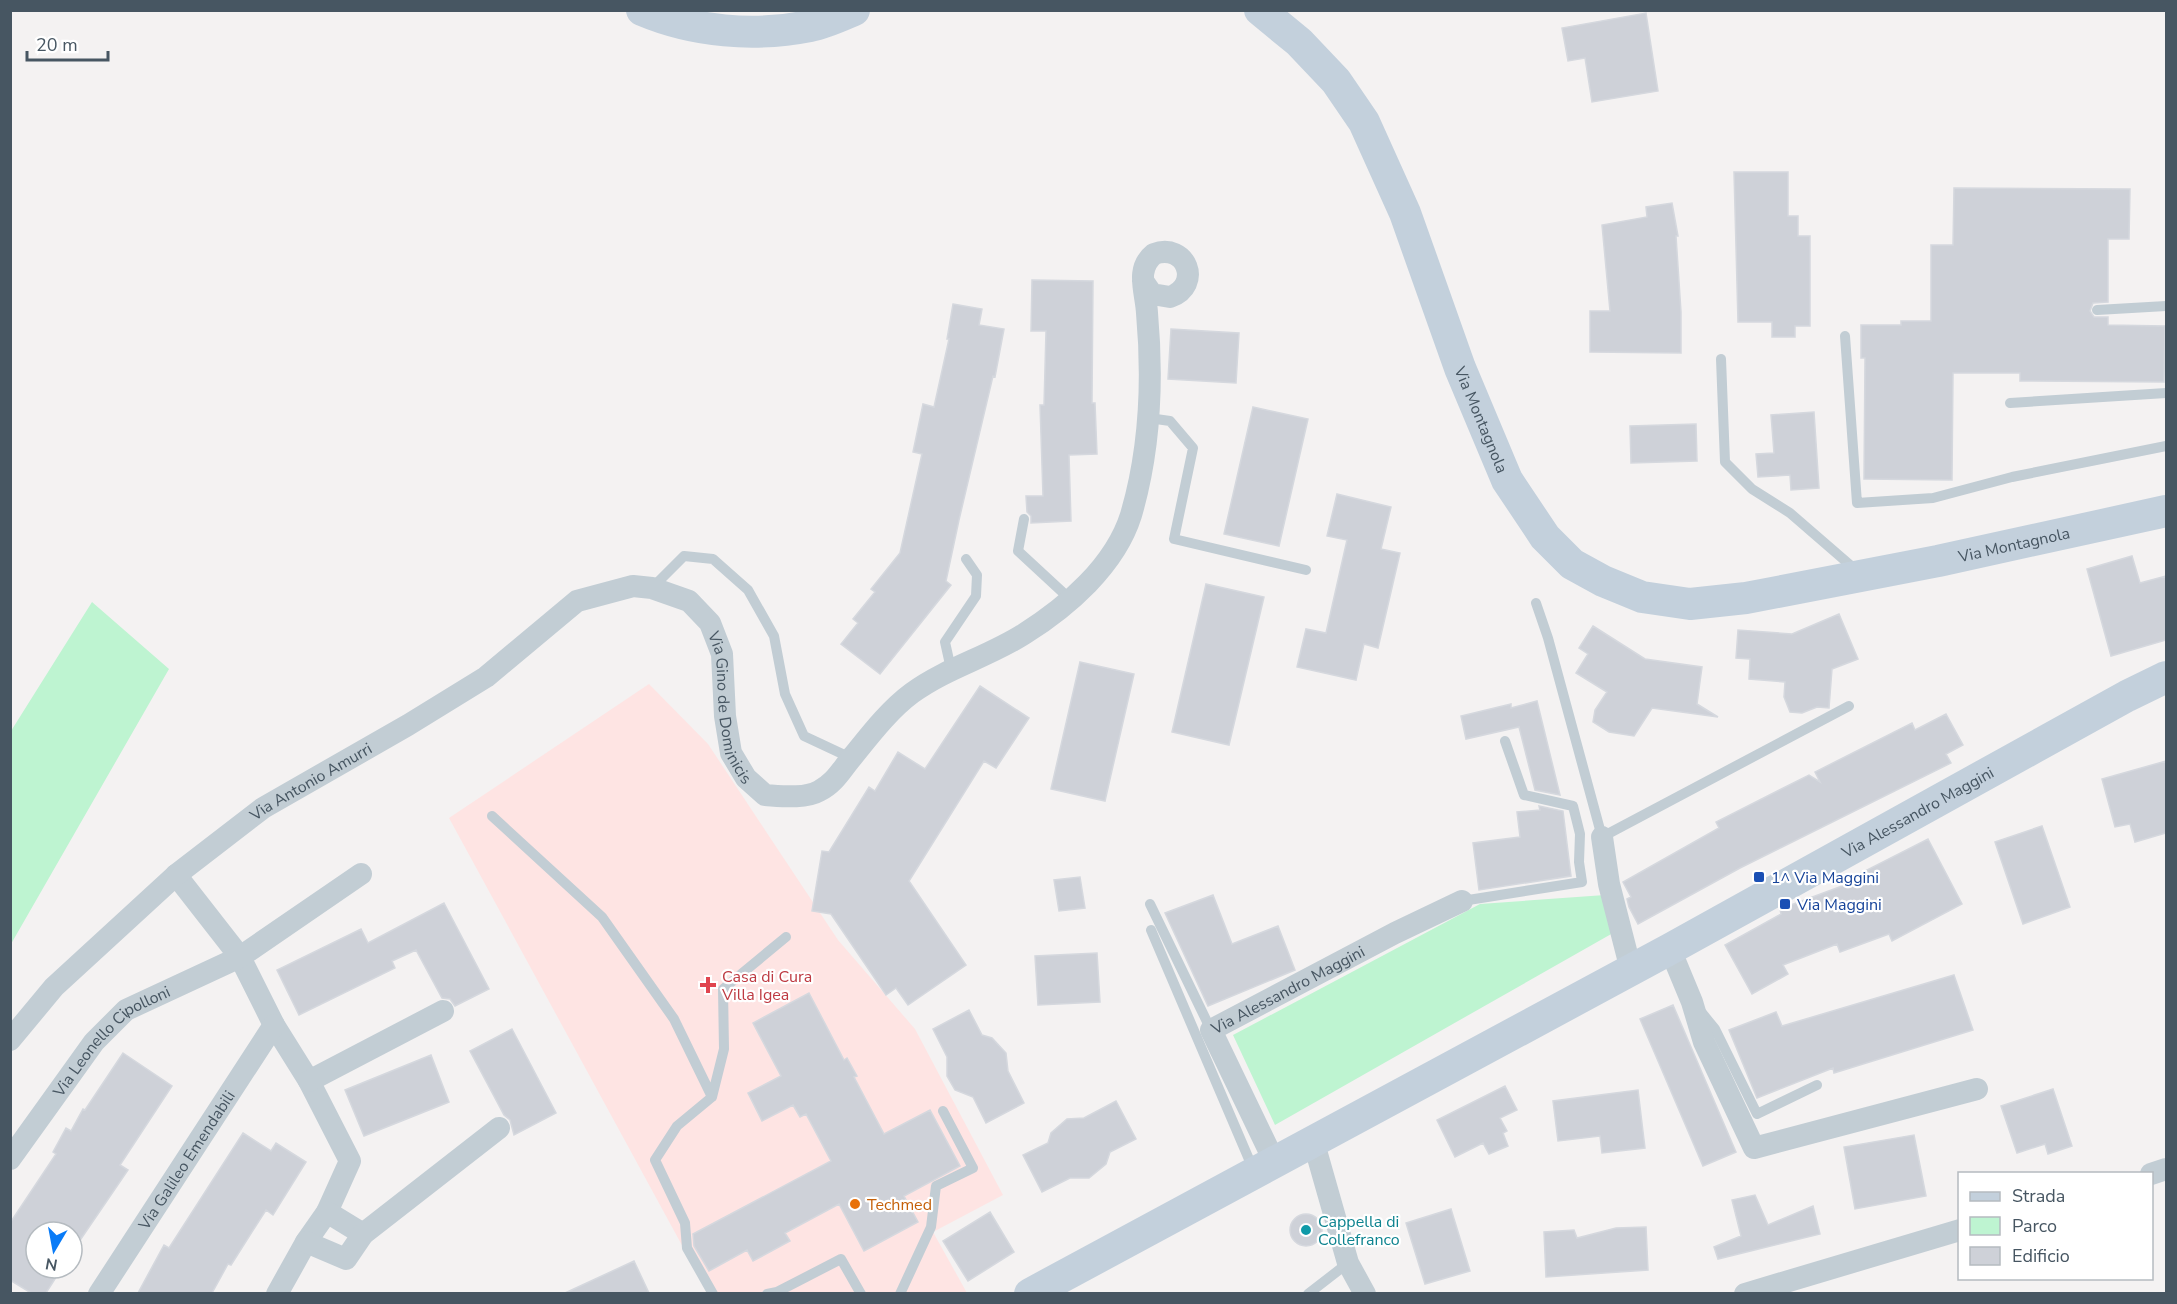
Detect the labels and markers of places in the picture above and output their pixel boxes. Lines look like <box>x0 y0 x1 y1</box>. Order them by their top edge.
place label: 1^ Via Maggini <box>1771 867 1879 889</box>
marker: 1^ Via Maggini <box>1752 870 1766 884</box>
place label: Via Maggini <box>1796 894 1882 916</box>
marker: Via Maggini <box>1778 897 1792 911</box>
place label: Casa di Cura Villa Igea <box>721 966 812 1006</box>
marker: Casa di Cura Villa Igea <box>699 976 717 994</box>
place label: Techmed <box>867 1194 932 1216</box>
marker: Techmed <box>848 1197 862 1211</box>
place label: Cappella di Collefranco <box>1318 1211 1400 1251</box>
marker: Cappella di Collefranco <box>1299 1223 1313 1237</box>

